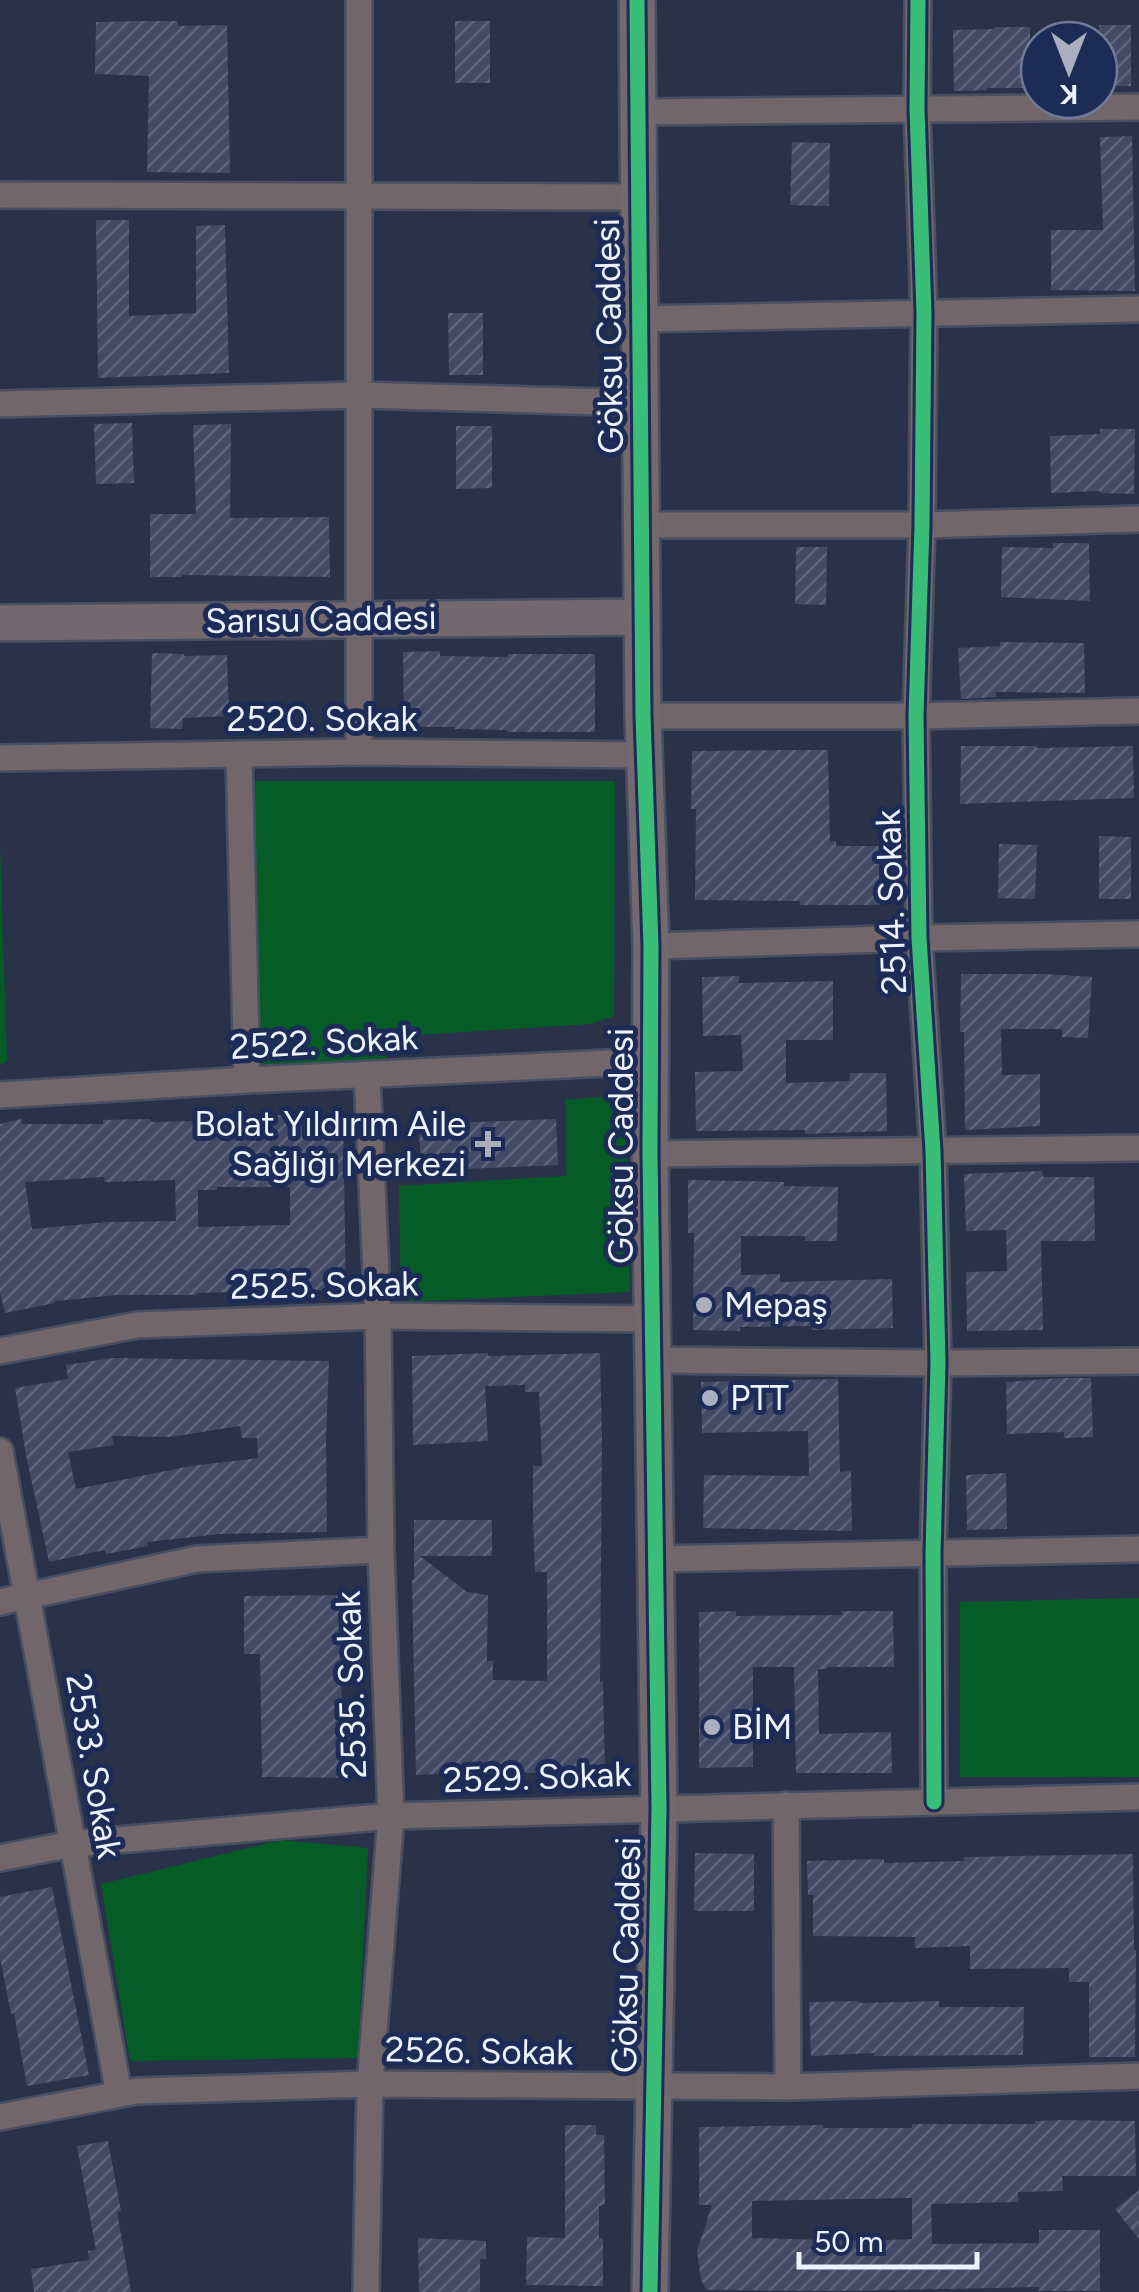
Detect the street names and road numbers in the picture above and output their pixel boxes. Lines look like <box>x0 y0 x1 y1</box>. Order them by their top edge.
street label: Göksu Caddesi <box>586 218 632 454</box>
street label: Sarısu Caddesi <box>205 596 437 642</box>
street label: 2520. Sokak <box>227 698 417 740</box>
street label: 2514. Sokak <box>867 809 915 995</box>
street label: 2522. Sokak <box>229 1016 419 1068</box>
street label: Göksu Caddesi <box>600 1028 642 1264</box>
street label: 2525. Sokak <box>229 1262 419 1308</box>
street label: 2535. Sokak <box>327 1590 375 1780</box>
street label: 2533. Sokak <box>57 1670 131 1862</box>
street label: 2529. Sokak <box>442 1753 632 1801</box>
street label: Göksu Caddesi <box>603 1837 649 2073</box>
street label: 2526. Sokak <box>385 2028 573 2074</box>

